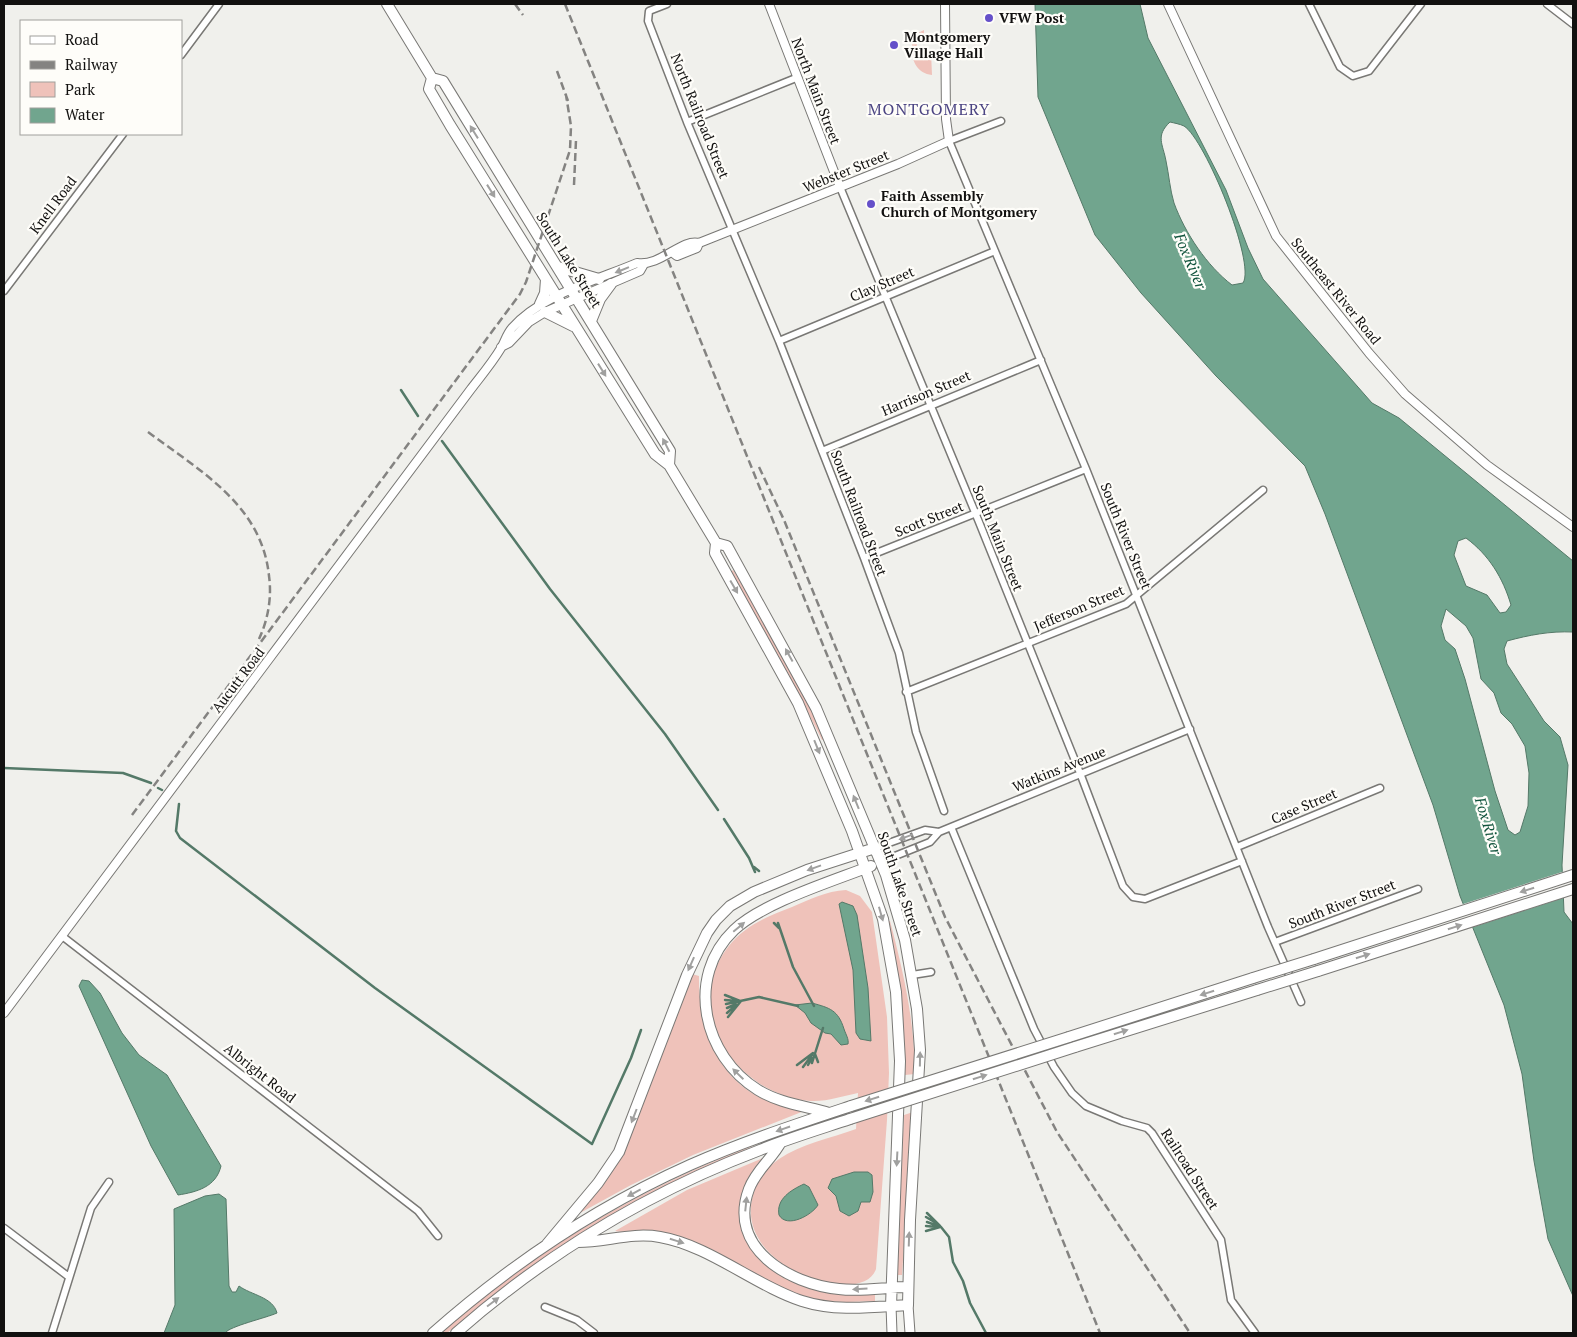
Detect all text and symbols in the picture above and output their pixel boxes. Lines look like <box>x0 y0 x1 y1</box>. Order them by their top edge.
place label: VFW Post <box>999 8 1065 27</box>
marker: VFW Post <box>983 12 995 24</box>
legend <box>20 20 182 135</box>
place label: Montgomery Village Hall <box>904 27 991 62</box>
text: Road <box>65 29 98 49</box>
street label: North Main Street <box>787 35 846 148</box>
marker: Montgomery Village Hall <box>888 39 900 51</box>
street label: North Railroad Street <box>667 50 735 182</box>
text: Railway <box>65 54 118 74</box>
text: Park <box>65 79 95 99</box>
district label: MONTGOMERY <box>868 98 990 120</box>
text: Water <box>65 104 105 124</box>
one-way arrow <box>470 126 479 139</box>
street label: Webster Street <box>800 144 892 196</box>
street label: Knell Road <box>25 172 81 237</box>
one-way arrow <box>486 184 496 198</box>
place label: Faith Assembly Church of Montgomery <box>881 186 1037 221</box>
marker: Faith Assembly Church of Montgomery <box>865 198 877 210</box>
street label: South Lake Street <box>532 208 607 312</box>
water label: Fox River <box>1170 229 1212 293</box>
street label: Southeast River Road <box>1287 233 1386 348</box>
street label: Clay Street <box>847 261 918 306</box>
one-way arrow <box>614 267 629 274</box>
one-way arrow <box>598 363 607 376</box>
street label: Harrison Street <box>878 365 974 420</box>
one-way arrow <box>662 438 670 452</box>
street label: South Railroad Street <box>827 447 892 579</box>
street label: South River Street <box>1096 480 1157 593</box>
street label: South Main Street <box>969 482 1029 594</box>
street label: Scott Street <box>892 496 967 541</box>
one-way arrow <box>730 579 738 594</box>
street label: Jefferson Street <box>1031 580 1128 635</box>
street label: Aucutt Road <box>207 643 269 716</box>
one-way arrow <box>785 647 793 662</box>
one-way arrow <box>814 740 822 755</box>
street label: Watkins Avenue <box>1009 741 1108 796</box>
street label: Case Street <box>1268 783 1340 828</box>
water label: Fox River <box>1471 794 1507 858</box>
one-way arrow <box>852 795 860 809</box>
street label: South Lake Street <box>874 829 928 940</box>
one-way arrow <box>899 834 914 841</box>
one-way arrow <box>806 865 821 872</box>
street label: South River Street <box>1286 874 1399 933</box>
one-way arrow <box>1519 886 1534 894</box>
one-way arrow <box>878 906 886 921</box>
one-way arrow <box>732 921 745 932</box>
one-way arrow <box>1448 922 1463 930</box>
one-way arrow <box>1356 952 1371 959</box>
one-way arrow <box>687 957 695 971</box>
one-way arrow <box>1199 990 1214 997</box>
one-way arrow <box>1114 1027 1129 1035</box>
street label: Albright Road <box>220 1039 300 1107</box>
one-way arrow <box>916 1051 924 1067</box>
one-way arrow <box>732 1068 744 1080</box>
one-way arrow <box>973 1073 988 1081</box>
one-way arrow <box>865 1096 880 1104</box>
one-way arrow <box>630 1109 638 1124</box>
street label: Railroad Street <box>1157 1124 1224 1214</box>
one-way arrow <box>775 1125 790 1133</box>
one-way arrow <box>893 1152 901 1168</box>
one-way arrow <box>627 1188 640 1197</box>
one-way arrow <box>742 1195 750 1211</box>
one-way arrow <box>905 1230 913 1246</box>
one-way arrow <box>670 1238 685 1246</box>
one-way arrow <box>851 1285 867 1293</box>
one-way arrow <box>486 1297 499 1308</box>

